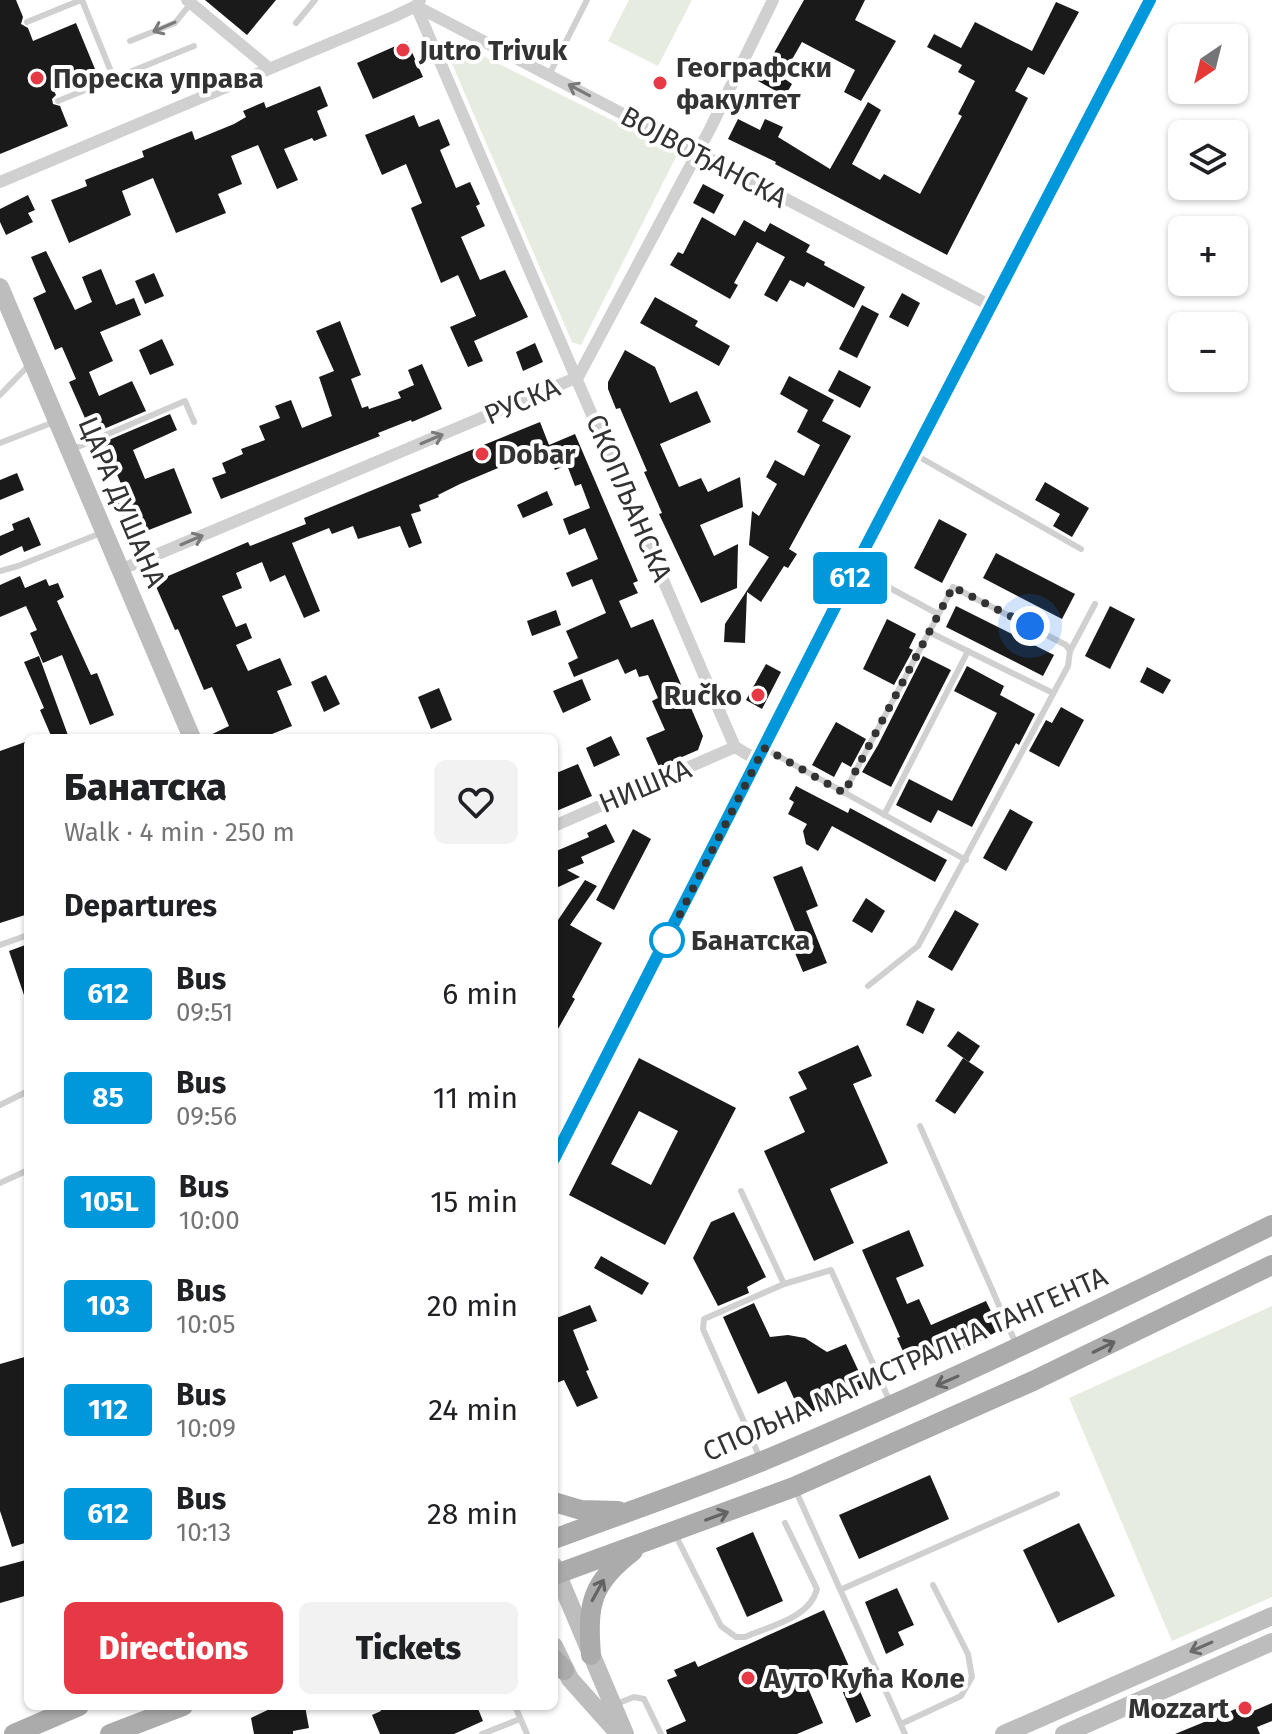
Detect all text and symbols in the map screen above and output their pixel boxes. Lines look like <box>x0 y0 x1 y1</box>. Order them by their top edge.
one-way arrow <box>152 20 176 35</box>
north arrow <box>1168 24 1248 104</box>
map controls <box>1168 24 1248 392</box>
place label: Jutro Trivuk <box>418 34 568 67</box>
marker: Jutro Trivuk <box>394 41 412 59</box>
place label: Географски факултет <box>676 51 832 116</box>
place label: Пореска управа <box>53 62 264 95</box>
marker: Пореска управа <box>28 69 46 87</box>
marker: Географски факултет <box>651 74 669 92</box>
one-way arrow <box>567 82 591 98</box>
street label: ВОЈВОЂАНСКА <box>615 99 793 215</box>
button: layers <box>1168 120 1248 200</box>
button: + <box>1168 216 1248 296</box>
button: − <box>1168 312 1248 392</box>
street label: РУСКА <box>479 370 565 432</box>
street label: СКОПЉАНСКА <box>579 409 679 587</box>
street label: ЦАРА ДУШАНА <box>71 412 173 592</box>
one-way arrow <box>419 431 444 446</box>
place label: Dobar <box>498 438 576 471</box>
marker: Dobar <box>473 445 491 463</box>
one-way arrow <box>179 532 204 546</box>
line badge: 612 <box>804 552 896 604</box>
text: 612 <box>829 561 871 594</box>
your location <box>1010 606 1050 646</box>
place label: Ručko <box>664 679 742 712</box>
marker: Ručko <box>749 686 767 704</box>
street label: НИШКА <box>594 752 696 820</box>
button: heart <box>434 760 518 844</box>
text: Банатска <box>64 764 227 810</box>
text: Walk · 4 min · 250 m <box>64 817 295 848</box>
text: Departures <box>64 888 217 924</box>
marker: Банатска <box>650 923 684 957</box>
place label: Банатска <box>691 924 810 957</box>
text: Bus <box>176 961 226 997</box>
text: 6 min <box>442 976 518 1012</box>
text: 612 <box>87 977 129 1010</box>
text: 09:51 <box>176 997 233 1028</box>
text: Bus <box>176 1065 226 1101</box>
text: 11 min <box>433 1080 518 1116</box>
text: 85 <box>92 1081 124 1114</box>
text: 09:56 <box>176 1101 237 1132</box>
text: Bus <box>179 1169 229 1205</box>
text: 15 min <box>430 1184 518 1220</box>
text: 105L <box>80 1185 139 1218</box>
text: 10:00 <box>179 1205 240 1236</box>
street label: СПОЉНА МАГИСТРАЛНА ТАНГЕНТА <box>698 1260 1112 1468</box>
text: Bus <box>176 1273 226 1309</box>
text: 20 min <box>427 1288 518 1324</box>
text: 103 <box>86 1289 130 1322</box>
text: 10:05 <box>176 1309 236 1340</box>
one-way arrow <box>1091 1339 1115 1354</box>
one-way arrow <box>935 1374 960 1389</box>
text: Bus <box>176 1377 226 1413</box>
text: 24 min <box>428 1392 518 1428</box>
text: 112 <box>88 1393 128 1426</box>
text: 10:09 <box>176 1413 236 1444</box>
text: Bus <box>176 1481 226 1517</box>
text: 28 min <box>427 1496 518 1532</box>
text: 612 <box>87 1497 129 1530</box>
one-way arrow <box>704 1508 729 1522</box>
text: 10:13 <box>176 1517 231 1548</box>
one-way arrow <box>590 1579 606 1602</box>
button: Directions <box>64 1602 283 1694</box>
button: Tickets <box>299 1602 518 1694</box>
one-way arrow <box>1189 1640 1213 1655</box>
place label: Ауто Кућа Коле <box>763 1662 965 1695</box>
marker: Ауто Кућа Коле <box>739 1669 757 1687</box>
place label: Mozzart <box>1128 1692 1230 1725</box>
marker: Mozzart <box>1236 1699 1254 1717</box>

